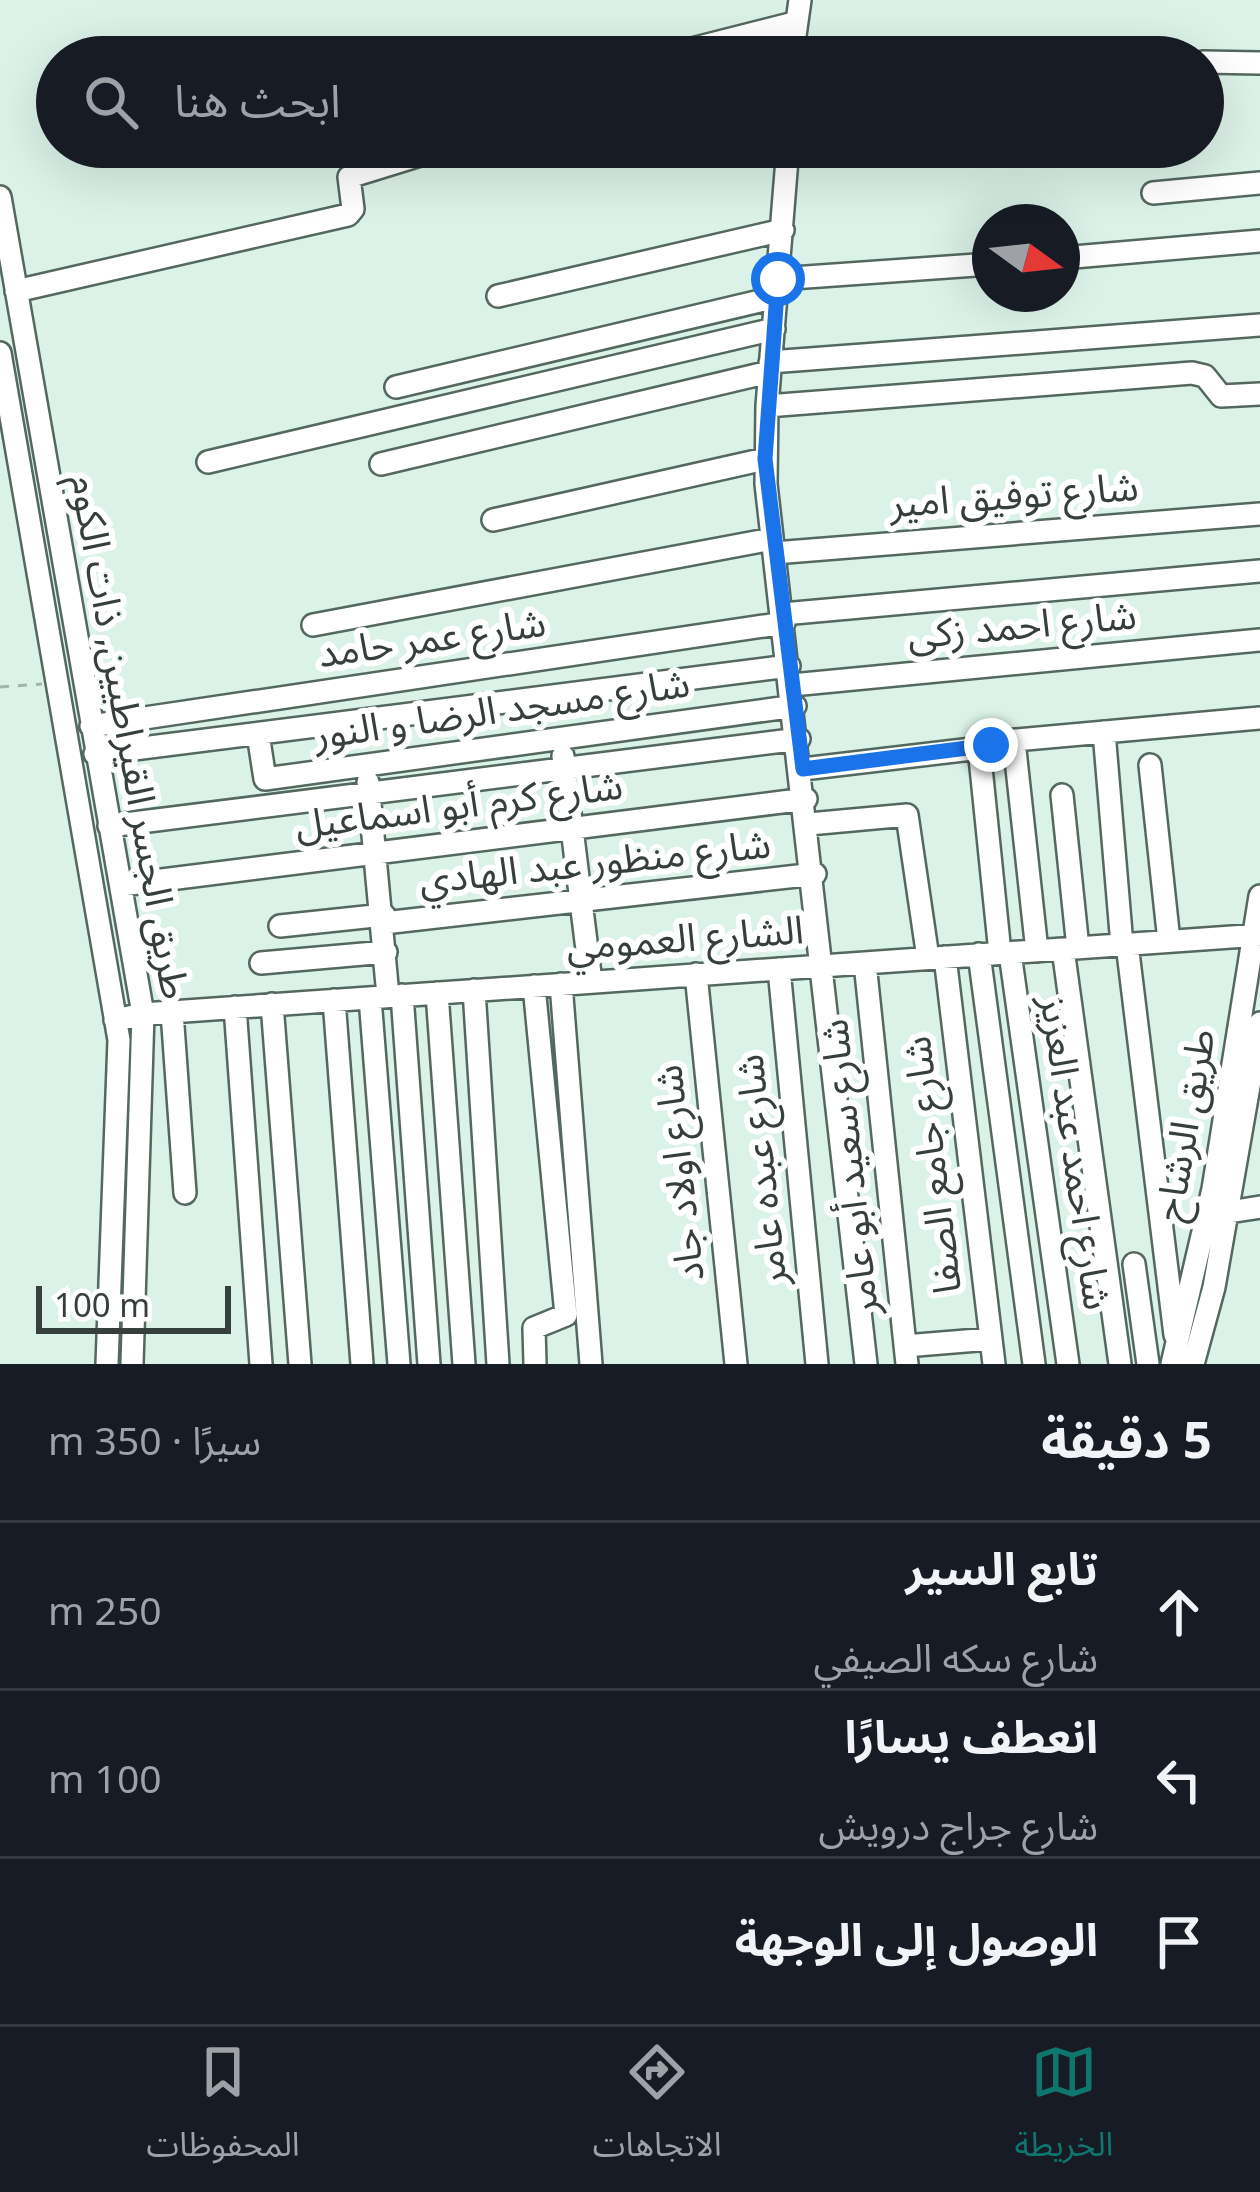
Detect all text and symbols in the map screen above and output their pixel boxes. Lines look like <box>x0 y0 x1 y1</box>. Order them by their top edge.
search box <box>36 36 1224 168</box>
text: ابحث هنا <box>174 55 341 150</box>
icon: search <box>78 69 144 135</box>
north arrow <box>972 204 1080 312</box>
route start <box>751 252 805 306</box>
street label: شارع توفيق امير <box>886 446 1141 546</box>
street label: طريق الجسر القيراطيين, ذات الكوم <box>42 468 216 1006</box>
street label: شارع احمد زكى <box>904 575 1140 677</box>
street label: شارع عمر حامد <box>313 582 551 696</box>
street label: شارع مسجد الرضا و النور <box>308 643 695 778</box>
route end <box>964 718 1018 772</box>
street label: شارع كرم أبو اسماعيل <box>290 745 628 867</box>
street label: شارع منظور عبد الهادي <box>415 803 775 923</box>
street label: الشارع العمومي <box>563 889 807 989</box>
street label: شارع احمد عبد العزيز <box>1012 989 1138 1316</box>
street label: شارع سعيد أبو عامر <box>793 1015 907 1320</box>
street label: طريق الرشاح <box>1128 1022 1244 1228</box>
street label: شارع جامع الصفا <box>876 1031 990 1299</box>
street label: شارع عبده عامر <box>709 1050 816 1291</box>
street label: شارع اولاد جاد <box>627 1061 733 1285</box>
text: 100 m <box>54 1272 150 1341</box>
scale bar <box>36 1280 231 1333</box>
text: 5 دقيقة <box>1041 1388 1212 1496</box>
text: سيرًا · 350 m <box>48 1401 261 1484</box>
text: تابع السير <box>906 1523 1098 1618</box>
text: 250 m <box>48 1571 162 1654</box>
icon: ahead <box>1146 1579 1212 1645</box>
text: شارع سكه الصيفي <box>813 1618 1098 1701</box>
text: انعطف يسارًا <box>845 1691 1098 1786</box>
text: 100 m <box>48 1739 162 1822</box>
icon: left <box>1146 1747 1212 1813</box>
text: شارع جراج درويش <box>819 1786 1098 1869</box>
text: الوصول إلى الوجهة <box>735 1894 1098 1989</box>
icon: arrive <box>1146 1909 1212 1975</box>
tab: المحفوظات <box>147 2039 300 2180</box>
tab: الاتجاهات <box>593 2039 722 2180</box>
tab: الخريطة <box>1015 2039 1113 2180</box>

